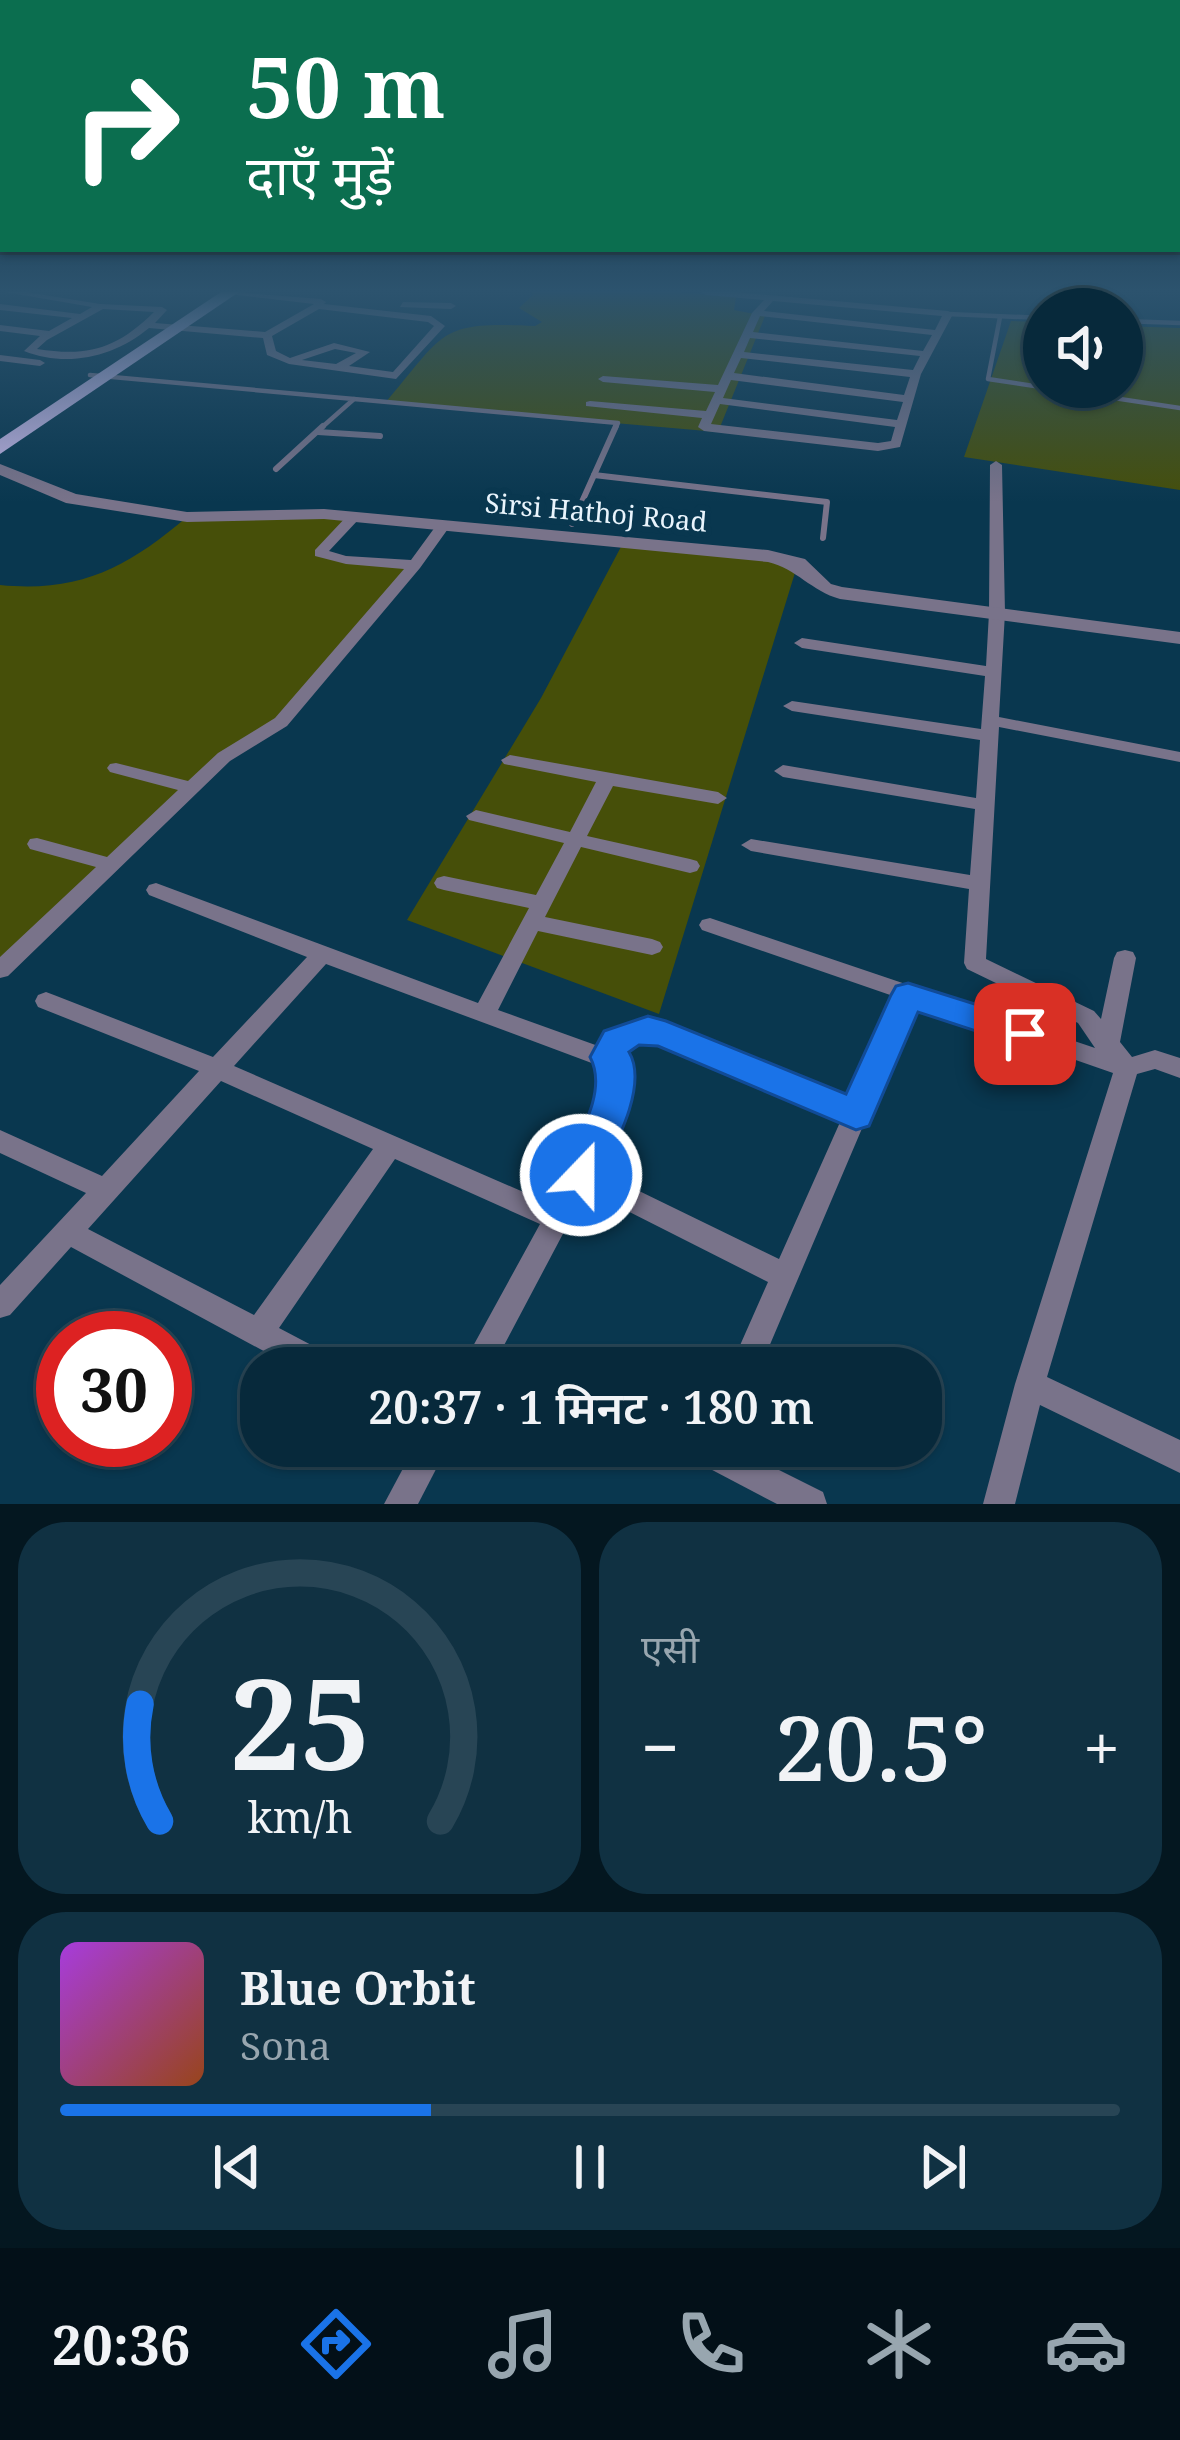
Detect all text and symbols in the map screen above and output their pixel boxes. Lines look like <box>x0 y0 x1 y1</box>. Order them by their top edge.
text: 50 m <box>246 28 446 143</box>
icon: right <box>48 48 204 204</box>
text: दाएँ मुड़ें <box>246 137 394 211</box>
map controls <box>1023 288 1143 408</box>
button: sound <box>1023 288 1143 408</box>
street label: Sirsi Hathoj Road <box>483 483 709 540</box>
pin <box>974 983 1076 1085</box>
icon: arrive <box>992 1001 1058 1067</box>
position arrow <box>518 1112 644 1238</box>
speed limit sign: 30 <box>36 1311 192 1467</box>
text: 20:37 · 1 मिनट · 180 m <box>368 1376 814 1437</box>
text: एसी <box>641 1621 699 1674</box>
text: 25 <box>229 1637 370 1807</box>
text: 20.5° <box>775 1685 988 1807</box>
text: − <box>641 1701 679 1791</box>
text: + <box>1083 1701 1120 1791</box>
text: km/h <box>247 1787 352 1846</box>
text: Blue Orbit <box>240 1957 476 2018</box>
text: Sona <box>240 2018 331 2071</box>
icon: previous <box>204 2134 270 2200</box>
icon: pause <box>557 2134 623 2200</box>
icon: next <box>910 2134 976 2200</box>
icon: directions <box>294 2302 378 2386</box>
icon: music <box>481 2302 565 2386</box>
icon: phone <box>669 2302 753 2386</box>
icon: climate <box>857 2302 941 2386</box>
icon: car <box>1044 2302 1128 2386</box>
text: 20:36 <box>52 2307 190 2381</box>

